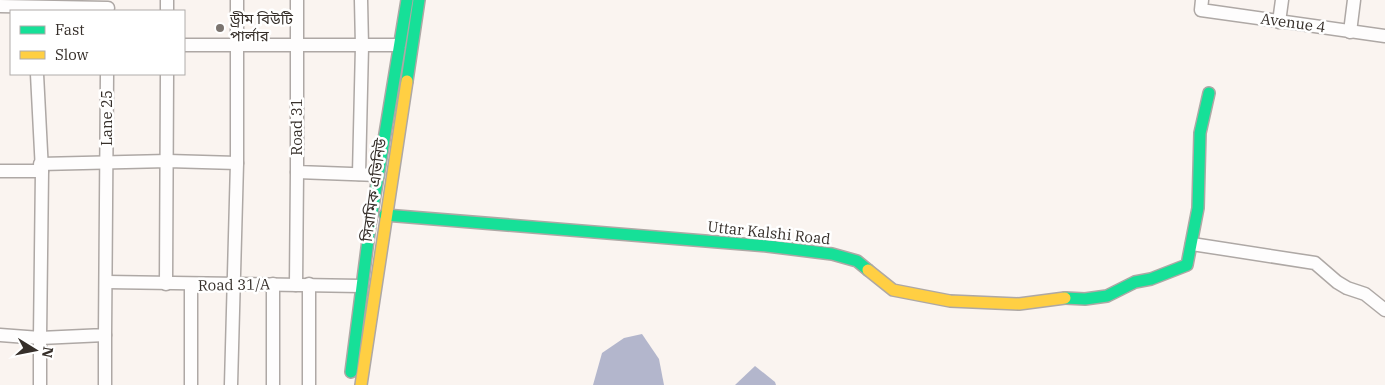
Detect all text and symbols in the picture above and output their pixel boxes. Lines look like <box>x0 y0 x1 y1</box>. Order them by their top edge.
place label: ড্রীম বিউটি পার্লার <box>229 9 294 45</box>
street label: Avenue 4 <box>1259 9 1327 36</box>
legend <box>10 10 185 75</box>
text: Fast <box>55 20 85 39</box>
marker: ড্রীম বিউটি পার্লার <box>214 22 226 34</box>
text: Slow <box>55 45 89 64</box>
street label: Lane 25 <box>97 90 116 146</box>
street label: Road 31 <box>287 98 306 156</box>
street label: সিরামিক এভিনিউ <box>357 137 390 244</box>
street label: Uttar Kalshi Road <box>707 217 831 248</box>
street label: Road 31/A <box>198 274 271 295</box>
north arrow <box>10 325 60 375</box>
text: N <box>38 345 58 359</box>

